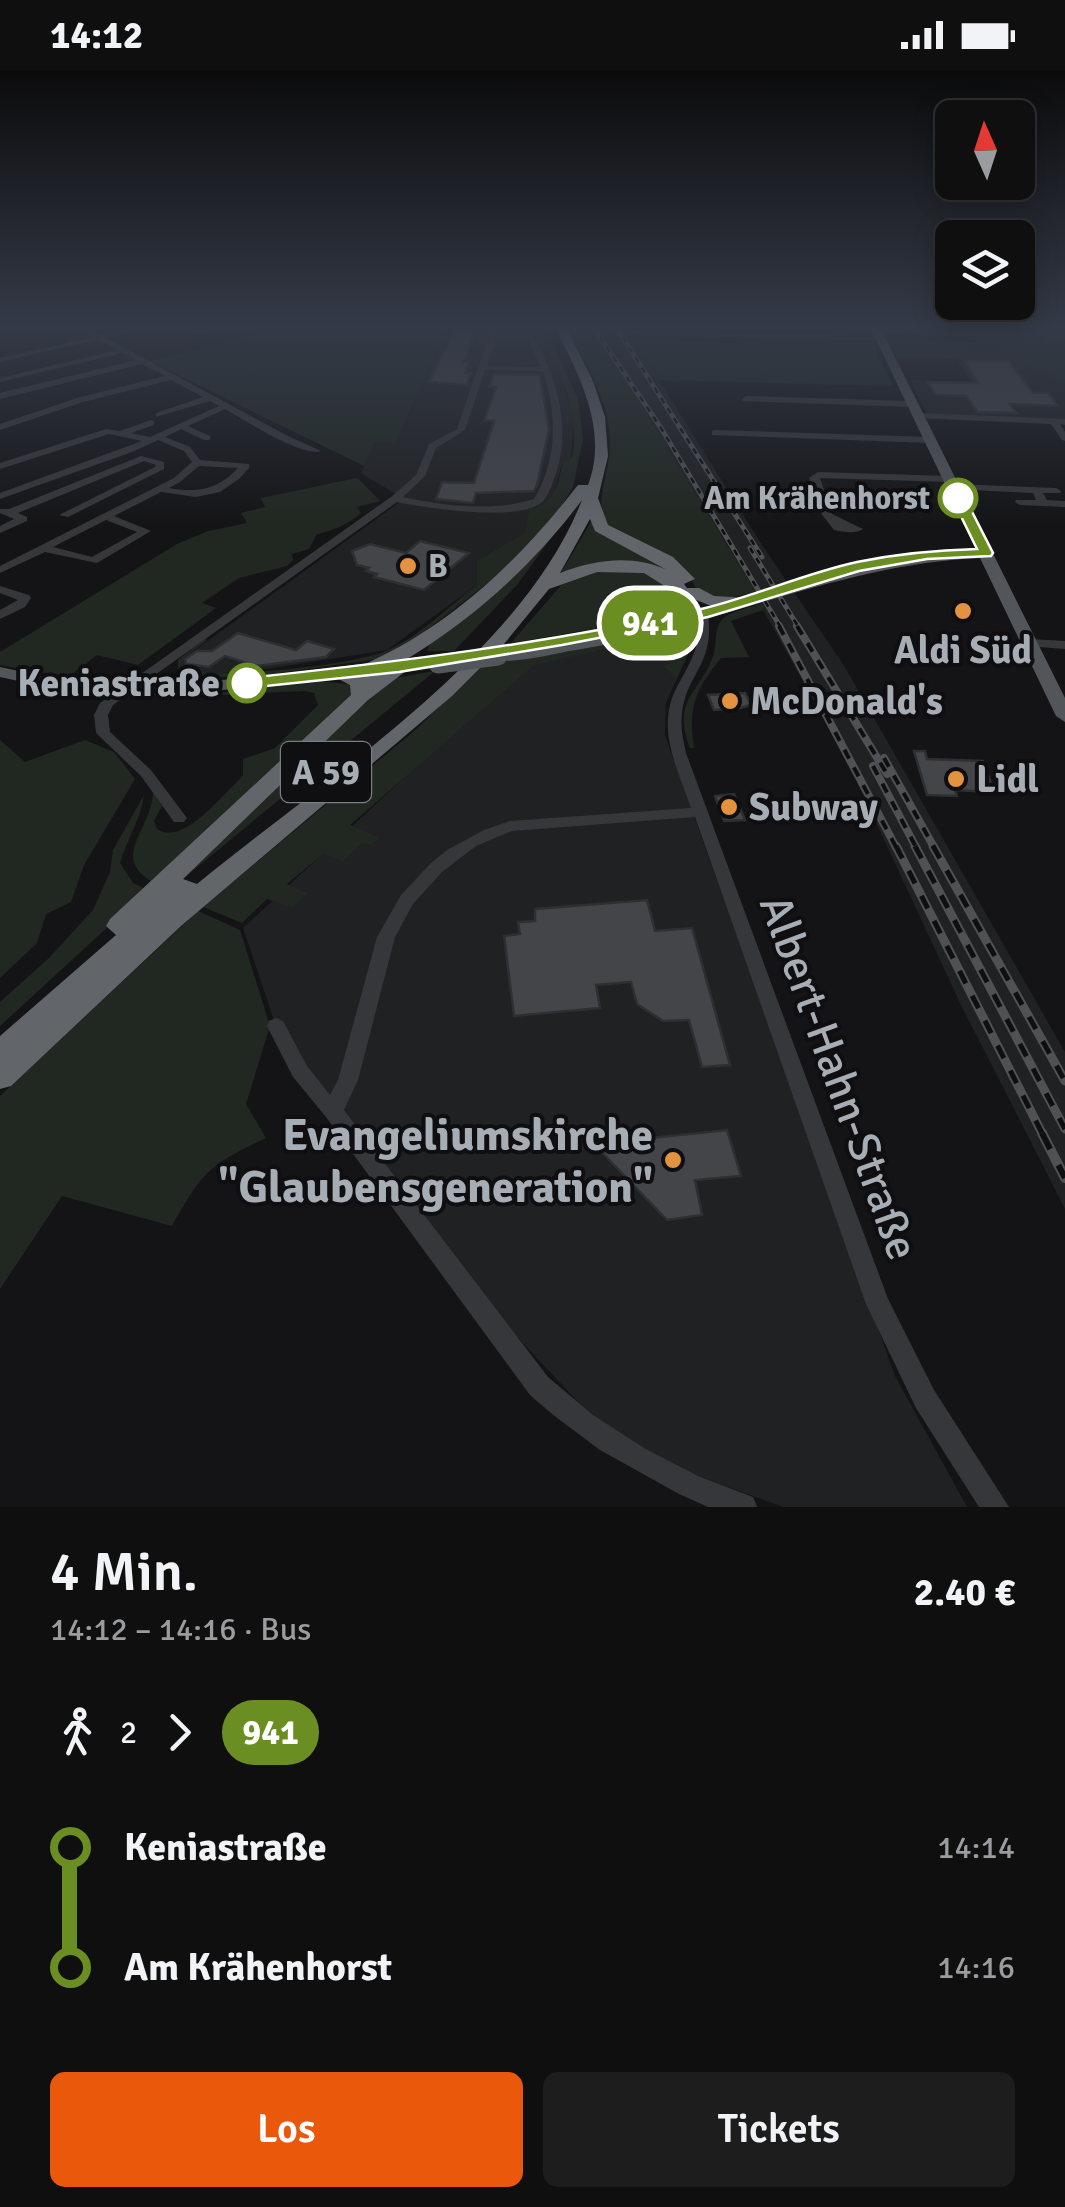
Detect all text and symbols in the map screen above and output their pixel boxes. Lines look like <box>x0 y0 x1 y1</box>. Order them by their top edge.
text: 14:12 <box>50 12 143 59</box>
north arrow <box>935 100 1035 200</box>
map controls <box>935 100 1035 320</box>
button: layers <box>935 220 1035 320</box>
place label: Am Krähenhorst <box>704 479 930 518</box>
marker: Am Krähenhorst <box>939 479 977 517</box>
place label: B <box>428 547 448 586</box>
marker: B <box>397 555 419 577</box>
line badge: 941 <box>592 590 708 656</box>
marker: Aldi Süd <box>952 600 974 622</box>
text: 941 <box>622 602 678 645</box>
place label: Aldi Süd <box>894 627 1032 674</box>
place label: Keniastraße <box>17 660 220 707</box>
marker: Keniastraße <box>228 664 266 702</box>
place label: McDonald's <box>750 678 943 725</box>
marker: McDonald's <box>719 690 741 712</box>
road number: A 59 <box>281 742 371 802</box>
place label: Lidl <box>976 756 1039 803</box>
marker: Lidl <box>945 768 967 790</box>
place label: Subway <box>749 784 878 831</box>
marker: Subway <box>718 796 740 818</box>
street label: Albert-Hahn-Straße <box>747 888 930 1267</box>
place label: Evangeliumskirche "Glaubensgeneration" <box>218 1108 653 1215</box>
marker: Evangeliumskirche "Glaubensgeneration" <box>662 1149 684 1171</box>
text: 4 Min. <box>50 1538 198 1606</box>
text: 2.40 € <box>914 1569 1015 1616</box>
text: 14:12 – 14:16 · Bus <box>50 1610 311 1649</box>
icon: walk <box>50 1705 105 1760</box>
icon: forward <box>152 1705 207 1760</box>
text: 941 <box>242 1711 299 1754</box>
text: 2 <box>120 1713 137 1752</box>
text: Keniastraße <box>124 1824 327 1871</box>
text: 14:14 <box>937 1828 1015 1867</box>
text: Am Krähenhorst <box>124 1944 392 1991</box>
text: 14:16 <box>937 1948 1015 1987</box>
button: Los <box>50 2072 523 2187</box>
button: Tickets <box>543 2072 1015 2187</box>

